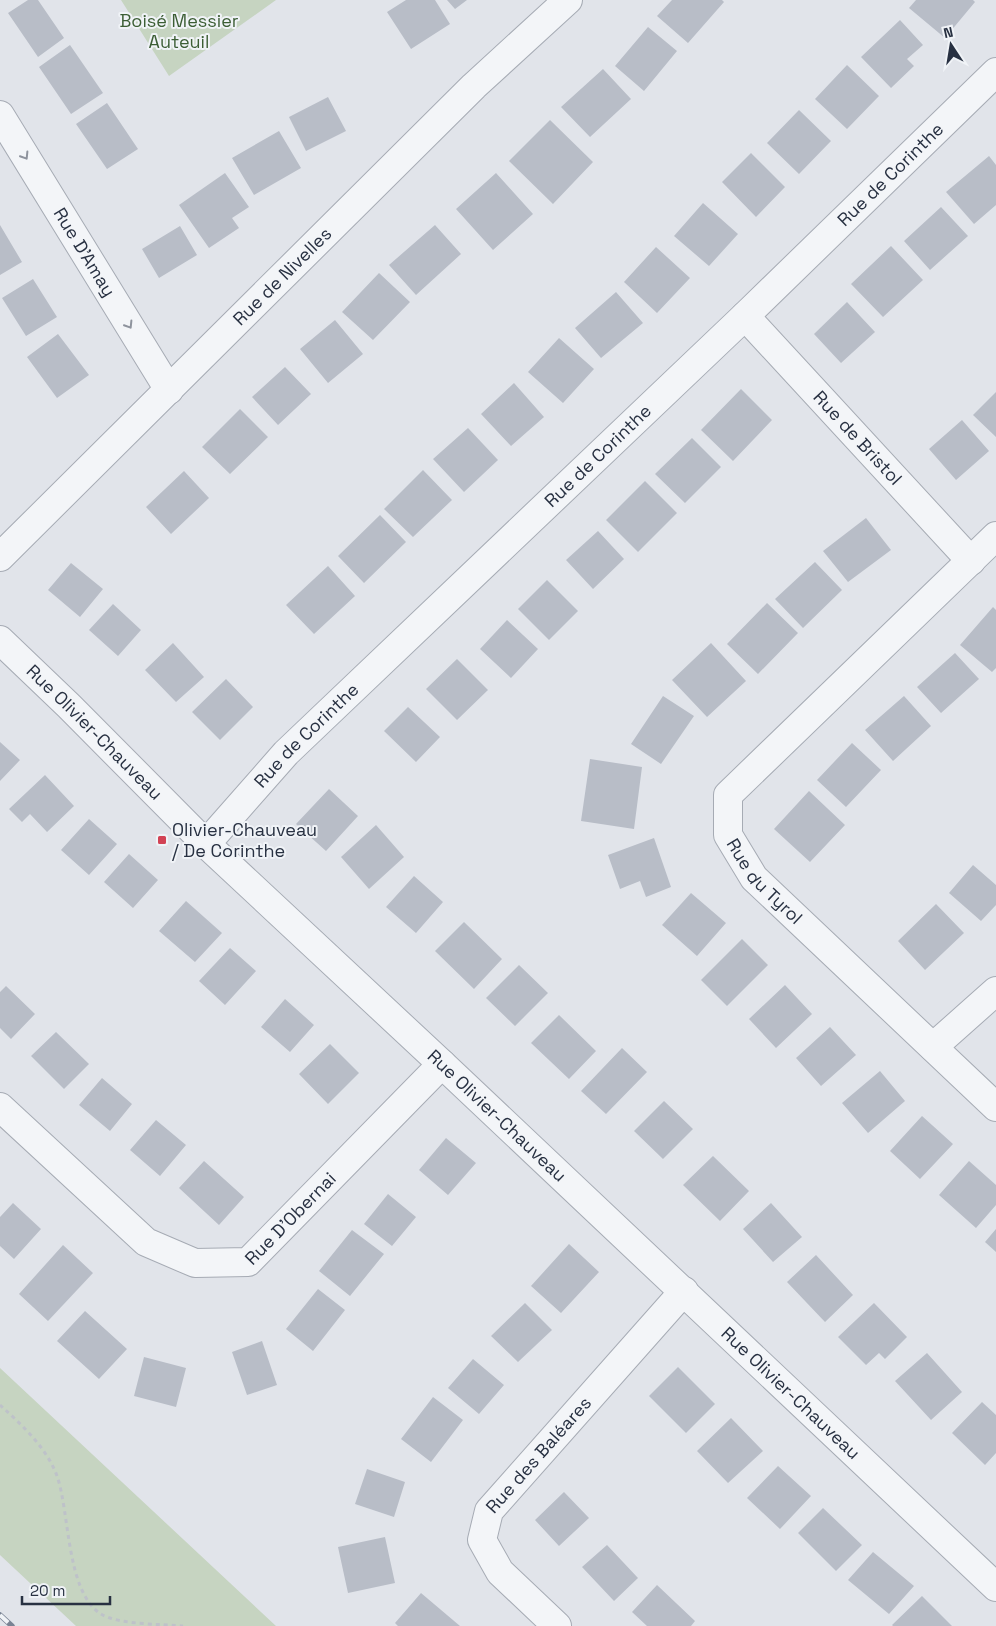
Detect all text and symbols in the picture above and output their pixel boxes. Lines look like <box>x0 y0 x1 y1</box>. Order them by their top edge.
park label: Boisé Messier Auteuil <box>119 9 239 53</box>
north arrow <box>926 20 976 70</box>
text: N <box>942 23 955 42</box>
street label: Rue de Corinthe <box>832 117 948 231</box>
one-way arrow <box>19 151 29 160</box>
street label: Rue D'Amay <box>49 203 121 301</box>
street label: Rue de Nivelles <box>228 222 336 330</box>
one-way arrow <box>122 319 132 328</box>
street label: Rue de Bristol <box>809 386 907 490</box>
street label: Rue de Corinthe <box>539 399 656 512</box>
street label: Rue Olivier-Chauveau <box>22 659 168 805</box>
street label: Rue de Corinthe <box>249 678 363 792</box>
place label: Olivier-Chauveau / De Corinthe <box>172 818 317 862</box>
marker: Olivier-Chauveau / De Corinthe <box>156 834 168 846</box>
street label: Rue du Tyrol <box>722 834 808 929</box>
street label: Rue Olivier-Chauveau <box>423 1044 572 1187</box>
street label: Rue D'Obernai <box>240 1167 341 1269</box>
street label: Rue Olivier-Chauveau <box>717 1322 865 1464</box>
street label: Rue des Baléares <box>481 1391 596 1518</box>
scale bar <box>22 1574 110 1606</box>
text: 20 m <box>30 1581 65 1600</box>

